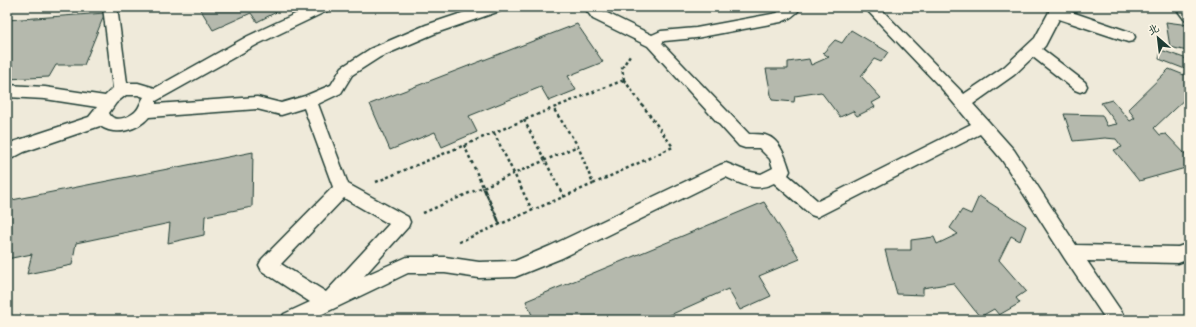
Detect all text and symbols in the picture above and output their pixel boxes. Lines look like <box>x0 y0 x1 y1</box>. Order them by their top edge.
north arrow <box>1138 18 1178 58</box>
text: 北 <box>1146 21 1162 39</box>

